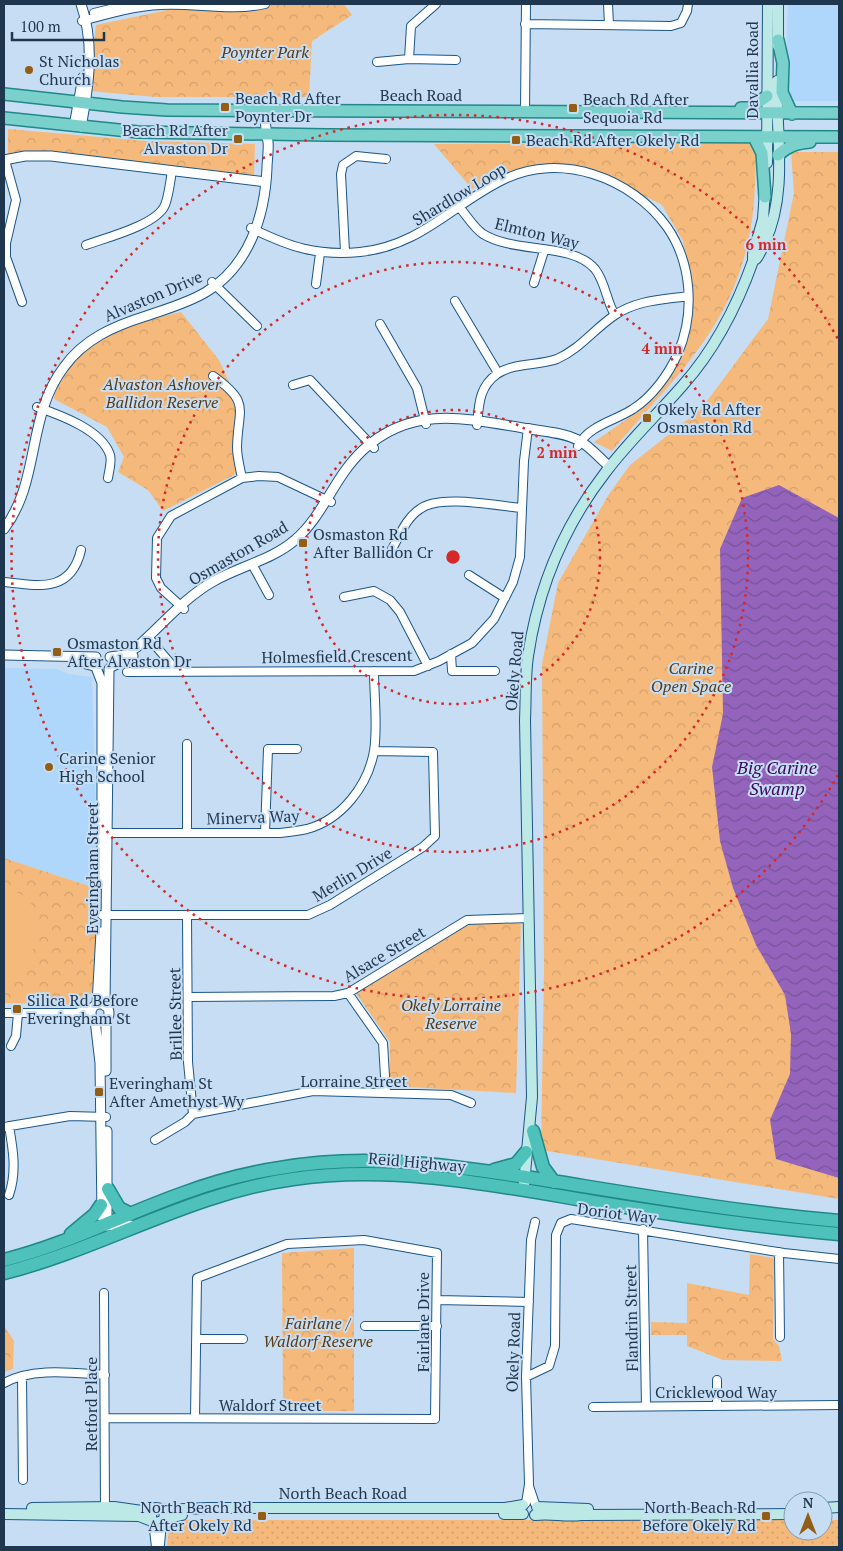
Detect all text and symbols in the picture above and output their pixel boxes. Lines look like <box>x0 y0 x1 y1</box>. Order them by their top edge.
scale bar <box>12 10 105 42</box>
text: 100 m <box>20 16 61 36</box>
street label: Davallia Road <box>741 21 763 119</box>
park label: Poynter Park <box>220 41 309 63</box>
place label: St Nicholas Church <box>39 50 120 90</box>
marker: St Nicholas Church <box>23 64 35 76</box>
street label: Beach Road <box>380 84 462 106</box>
place label: Beach Rd After Poynter Dr <box>235 87 342 127</box>
place label: Beach Rd After Sequoia Rd <box>583 88 690 128</box>
marker: Beach Rd After Poynter Dr <box>219 101 231 113</box>
marker: Beach Rd After Sequoia Rd <box>567 102 579 114</box>
place label: Beach Rd After Alvaston Dr <box>122 119 229 159</box>
place label: Beach Rd After Okely Rd <box>526 129 700 151</box>
marker: Beach Rd After Alvaston Dr <box>232 133 244 145</box>
marker: Beach Rd After Okely Rd <box>510 134 522 146</box>
street label: Shardlow Loop <box>408 157 510 231</box>
street label: Elmton Way <box>493 212 582 254</box>
text: 6 min <box>745 234 787 254</box>
street label: Alvaston Drive <box>100 265 206 327</box>
text: 4 min <box>641 338 683 358</box>
park label: Alvaston Ashover Ballidon Reserve <box>102 373 222 413</box>
place label: Okely Rd After Osmaston Rd <box>657 398 762 438</box>
marker: Okely Rd After Osmaston Rd <box>641 412 653 424</box>
text: 2 min <box>536 442 578 462</box>
street label: Osmaston Road <box>184 516 292 590</box>
place label: Osmaston Rd After Ballidon Cr <box>313 523 434 563</box>
marker: Osmaston Rd After Ballidon Cr <box>297 537 309 549</box>
centre of rings <box>444 548 462 566</box>
street label: Okely Road <box>500 630 528 712</box>
place label: Osmaston Rd After Alvaston Dr <box>67 632 192 672</box>
street label: Holmesfield Crescent <box>261 644 413 668</box>
marker: Osmaston Rd After Alvaston Dr <box>51 646 63 658</box>
park label: Carine Open Space <box>651 657 731 697</box>
place label: Carine Senior High School <box>59 747 157 787</box>
water label: Big Carine Swamp <box>736 755 817 800</box>
marker: Carine Senior High School <box>43 761 55 773</box>
street label: Everingham Street <box>81 802 103 934</box>
street label: Minerva Way <box>206 804 301 830</box>
street label: Merlin Drive <box>308 842 396 906</box>
street label: Alsace Street <box>339 921 429 987</box>
street label: Brillee Street <box>163 967 187 1061</box>
place label: Silica Rd Before Everingham St <box>27 989 139 1029</box>
park label: Okely Lorraine Reserve <box>401 994 501 1034</box>
marker: Silica Rd Before Everingham St <box>11 1003 23 1015</box>
street label: Lorraine Street <box>301 1070 408 1092</box>
place label: Everingham St After Amethyst Wy <box>109 1072 245 1112</box>
marker: Everingham St After Amethyst Wy <box>93 1086 105 1098</box>
street label: Reid Highway <box>367 1147 467 1177</box>
street label: Doriot Way <box>576 1197 659 1229</box>
street label: Flandrin Street <box>619 1264 643 1372</box>
street label: Fairlane Drive <box>412 1272 434 1372</box>
street label: Okely Road <box>501 1311 525 1393</box>
park label: Fairlane / Waldorf Reserve <box>263 1312 373 1352</box>
street label: Retford Place <box>80 1357 102 1451</box>
street label: Cricklewood Way <box>655 1381 778 1403</box>
street label: Waldorf Street <box>219 1394 321 1416</box>
street label: North Beach Road <box>279 1482 407 1504</box>
north arrow <box>783 1491 833 1541</box>
text: N <box>803 1493 814 1512</box>
place label: North Beach Rd After Okely Rd <box>140 1496 252 1536</box>
place label: North Beach Rd Before Okely Rd <box>642 1496 756 1536</box>
marker: North Beach Rd After Okely Rd <box>256 1510 268 1522</box>
marker: North Beach Rd Before Okely Rd <box>760 1510 772 1522</box>

